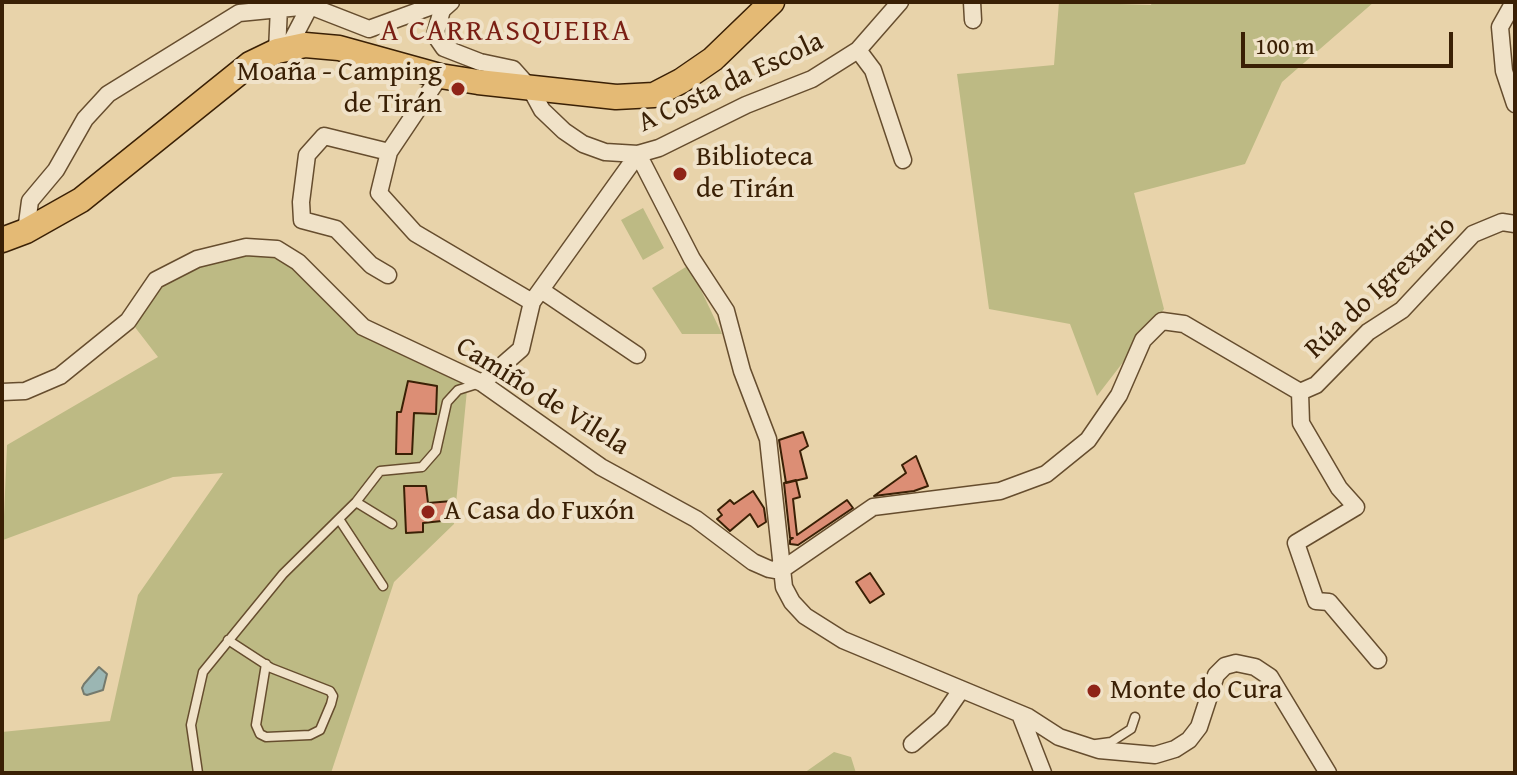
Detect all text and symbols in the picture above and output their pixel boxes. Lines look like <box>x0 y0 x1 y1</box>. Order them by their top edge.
district label: A CARRASQUEIRA <box>380 14 632 50</box>
scale bar <box>1245 16 1457 66</box>
street label: A Costa da Escola <box>633 25 829 141</box>
text: 100 m <box>1255 28 1315 63</box>
place label: Moaña - Camping de Tirán <box>237 56 442 122</box>
marker: Moaña - Camping de Tirán <box>449 80 467 98</box>
place label: Biblioteca de Tirán <box>696 141 813 207</box>
marker: Biblioteca de Tirán <box>671 165 689 183</box>
street label: Rúa do Igrexario <box>1299 210 1463 366</box>
street label: Camiño de Vilela <box>449 330 635 464</box>
place label: A Casa do Fuxón <box>444 495 635 529</box>
marker: A Casa do Fuxón <box>419 503 437 521</box>
place label: Monte do Cura <box>1110 674 1282 708</box>
marker: Monte do Cura <box>1085 682 1103 700</box>

